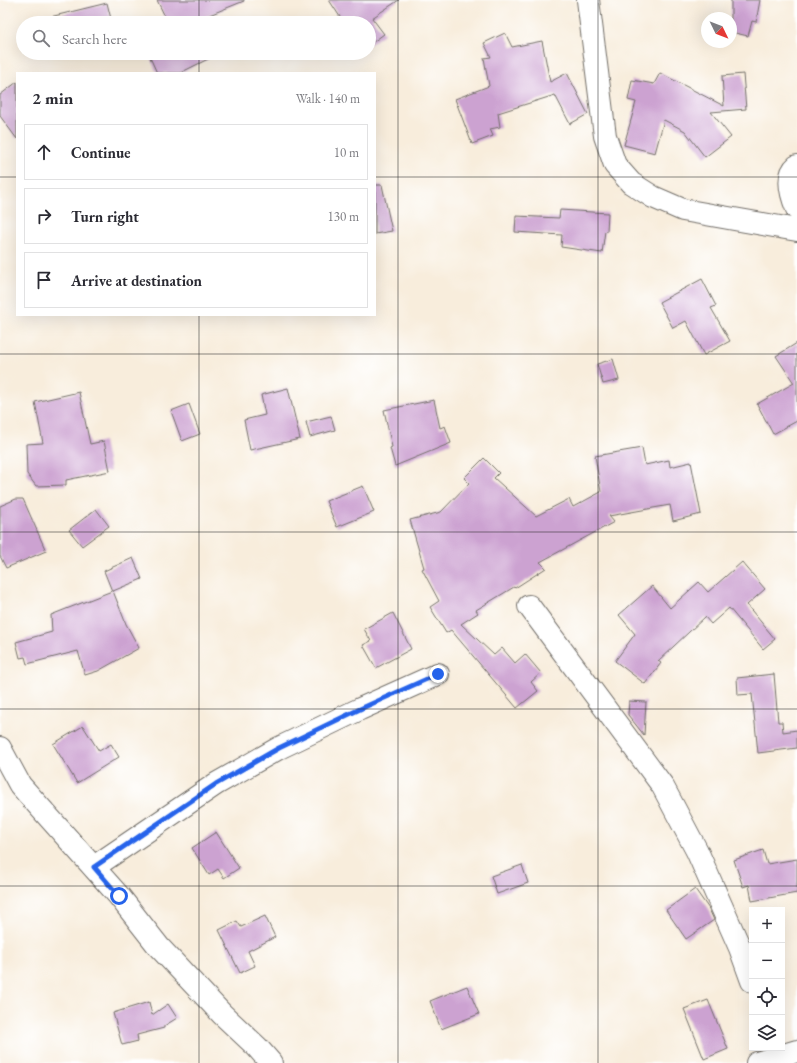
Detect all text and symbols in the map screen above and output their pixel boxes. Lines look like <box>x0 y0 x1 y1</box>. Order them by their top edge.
north arrow <box>701 12 737 48</box>
search box <box>16 16 376 60</box>
icon: search <box>30 27 52 49</box>
text: Search here <box>62 29 127 48</box>
text: 2 min <box>32 87 73 109</box>
text: Walk · 140 m <box>296 90 360 107</box>
icon: ahead <box>33 141 55 163</box>
text: Continue <box>71 143 131 162</box>
text: 10 m <box>334 144 359 161</box>
icon: right <box>33 205 55 227</box>
text: Turn right <box>71 207 139 226</box>
text: 130 m <box>328 208 359 225</box>
icon: arrive <box>33 269 55 291</box>
text: Arrive at destination <box>71 271 202 290</box>
route end <box>429 665 447 683</box>
route start <box>110 887 128 905</box>
map controls <box>749 907 785 1051</box>
button: + <box>749 907 785 943</box>
button: − <box>749 943 785 979</box>
button: locate <box>749 979 785 1015</box>
button: layers <box>749 1015 785 1051</box>

